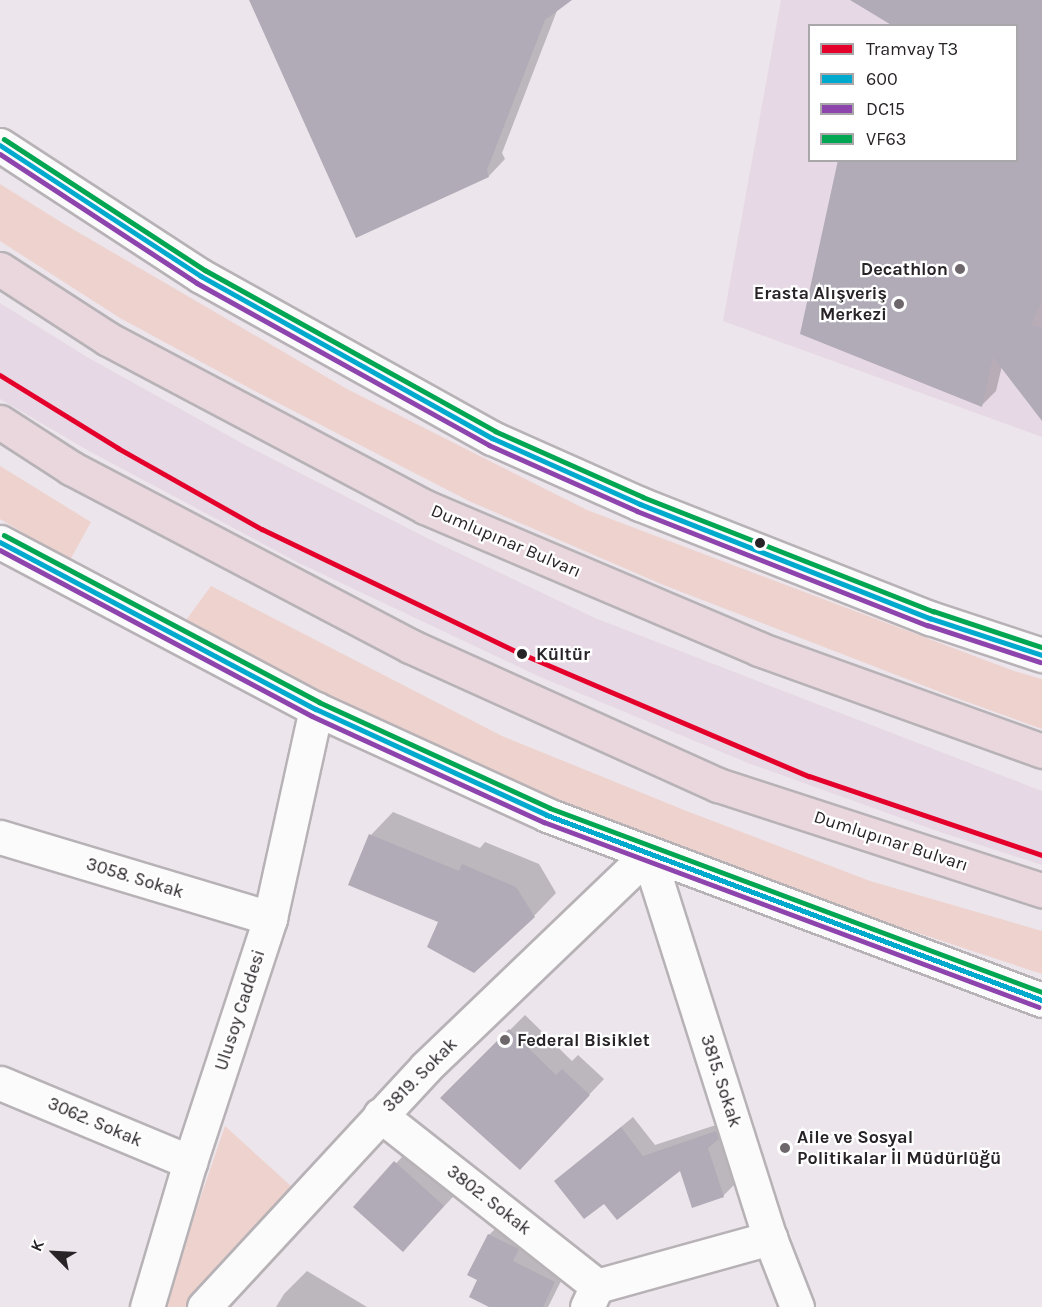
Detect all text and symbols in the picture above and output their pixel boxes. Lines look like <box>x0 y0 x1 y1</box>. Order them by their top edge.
legend <box>808 24 1018 162</box>
text: Tramvay T3 <box>866 38 958 60</box>
text: 600 <box>866 68 898 90</box>
text: DC15 <box>866 98 905 120</box>
text: VF63 <box>866 128 907 150</box>
place label: Decathlon <box>861 258 948 280</box>
marker: Decathlon <box>953 262 967 276</box>
place label: Erasta Alışveriş Merkezi <box>754 283 887 326</box>
marker: Erasta Alışveriş Merkezi <box>892 297 906 311</box>
street label: Dumlupınar Bulvarı <box>428 500 584 582</box>
unlabelled marker <box>754 537 766 549</box>
place label: Kültür <box>536 643 590 665</box>
marker: Kültür <box>513 645 531 663</box>
street label: Dumlupınar Bulvarı <box>811 806 971 876</box>
street label: 3058. Sokak <box>84 853 186 903</box>
street label: Ulusoy Caddesi <box>210 947 270 1073</box>
place label: Federal Bisiklet <box>517 1029 650 1051</box>
street label: 3815. Sokak <box>696 1032 746 1130</box>
street label: 3819. Sokak <box>378 1033 462 1117</box>
marker: Federal Bisiklet <box>498 1033 512 1047</box>
street label: 3062. Sokak <box>45 1092 145 1152</box>
place label: Aile ve Sosyal Politikalar İl Müdürlüğü <box>797 1127 1001 1170</box>
marker: Aile ve Sosyal Politikalar İl Müdürlüğü <box>778 1141 792 1155</box>
street label: 3802. Sokak <box>442 1160 536 1240</box>
north arrow <box>24 1223 84 1283</box>
text: K <box>26 1237 48 1254</box>

